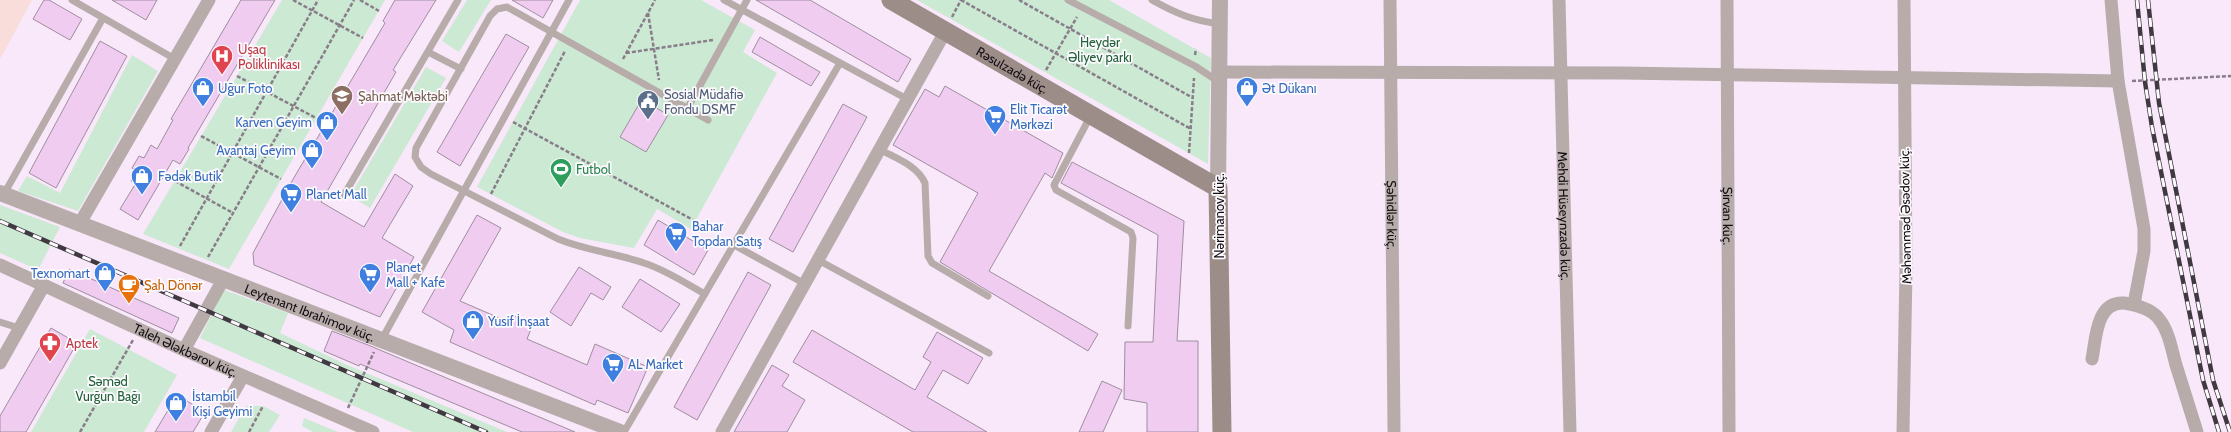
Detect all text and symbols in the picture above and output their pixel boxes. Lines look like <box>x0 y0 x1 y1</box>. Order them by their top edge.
park label: Heydər Əliyev parkı <box>1068 34 1132 65</box>
place label: Uşaq Poliklinikası <box>238 41 300 72</box>
hospital icon: Uşaq Poliklinikası <box>209 43 235 76</box>
street label: Rəsulzadə küç. <box>974 43 1051 97</box>
shop icon: Uğur Foto <box>190 75 216 108</box>
shop icon: Ət Dükanı <box>1234 75 1260 108</box>
place label: Uğur Foto <box>218 80 273 96</box>
place label: Ət Dükanı <box>1262 80 1317 96</box>
school or university icon: Şahmat Məktəbi <box>329 83 355 116</box>
place label: Sosial Müdafiə Fondu DSMF <box>664 86 744 117</box>
place label: Şahmat Məktəbi <box>358 88 448 104</box>
public building icon: Sosial Müdafiə Fondu DSMF <box>635 88 661 121</box>
place label: Elit Ticarət Mərkəzi <box>1010 101 1068 132</box>
supermarket icon: Elit Ticarət Mərkəzi <box>982 103 1008 136</box>
shop icon: Karven Geyim <box>314 109 340 142</box>
place label: Karven Geyim <box>235 114 312 130</box>
shop icon: Avantaj Geyim <box>299 137 325 170</box>
place label: Avantaj Geyim <box>216 142 296 159</box>
street label: Məhəmməd Əsədov küç. <box>1896 147 1914 284</box>
street label: Mehdi Hüseynzadə küç. <box>1555 151 1574 281</box>
sports icon: Futbol <box>548 156 574 189</box>
place label: Futbol <box>576 161 611 177</box>
shop icon: Fədək Butik <box>129 163 155 196</box>
place label: Fədək Butik <box>158 168 222 184</box>
street label: Nərimanov küç. <box>1211 173 1227 259</box>
street label: Şəhidlər küç. <box>1384 180 1400 250</box>
supermarket icon: Planet Mall <box>278 181 304 214</box>
place label: Planet Mall <box>306 186 367 202</box>
street label: Şirvan küç. <box>1720 187 1736 246</box>
place label: Bahar Topdan Satış <box>692 218 763 249</box>
supermarket icon: Bahar Topdan Satış <box>663 220 689 253</box>
place label: Planet Mall + Kafe <box>386 259 445 290</box>
shop icon: Texnomart <box>92 260 118 293</box>
supermarket icon: Planet Mall + Kafe <box>357 261 383 294</box>
place label: Texnomart <box>31 265 91 281</box>
cafe icon: Şah Dönər <box>116 272 142 305</box>
place label: Şah Dönər <box>144 277 203 293</box>
street label: Leytenant Ibrahimov küç. <box>242 280 377 345</box>
shop icon: Yusif İnşaat <box>460 308 486 341</box>
place label: Yusif İnşaat <box>487 313 550 329</box>
street label: Taleh Ələkbərov küç. <box>131 320 240 380</box>
pharmacy icon: Aptek <box>37 330 63 363</box>
place label: Aptek <box>66 335 98 351</box>
supermarket icon: AL Market <box>600 351 626 384</box>
place label: AL Market <box>628 356 683 372</box>
park label: Səməd Vurğun Bağı <box>75 373 141 404</box>
place label: İstambil Kişi Geyimi <box>192 388 252 419</box>
shop icon: İstambil Kişi Geyimi <box>163 390 189 423</box>

